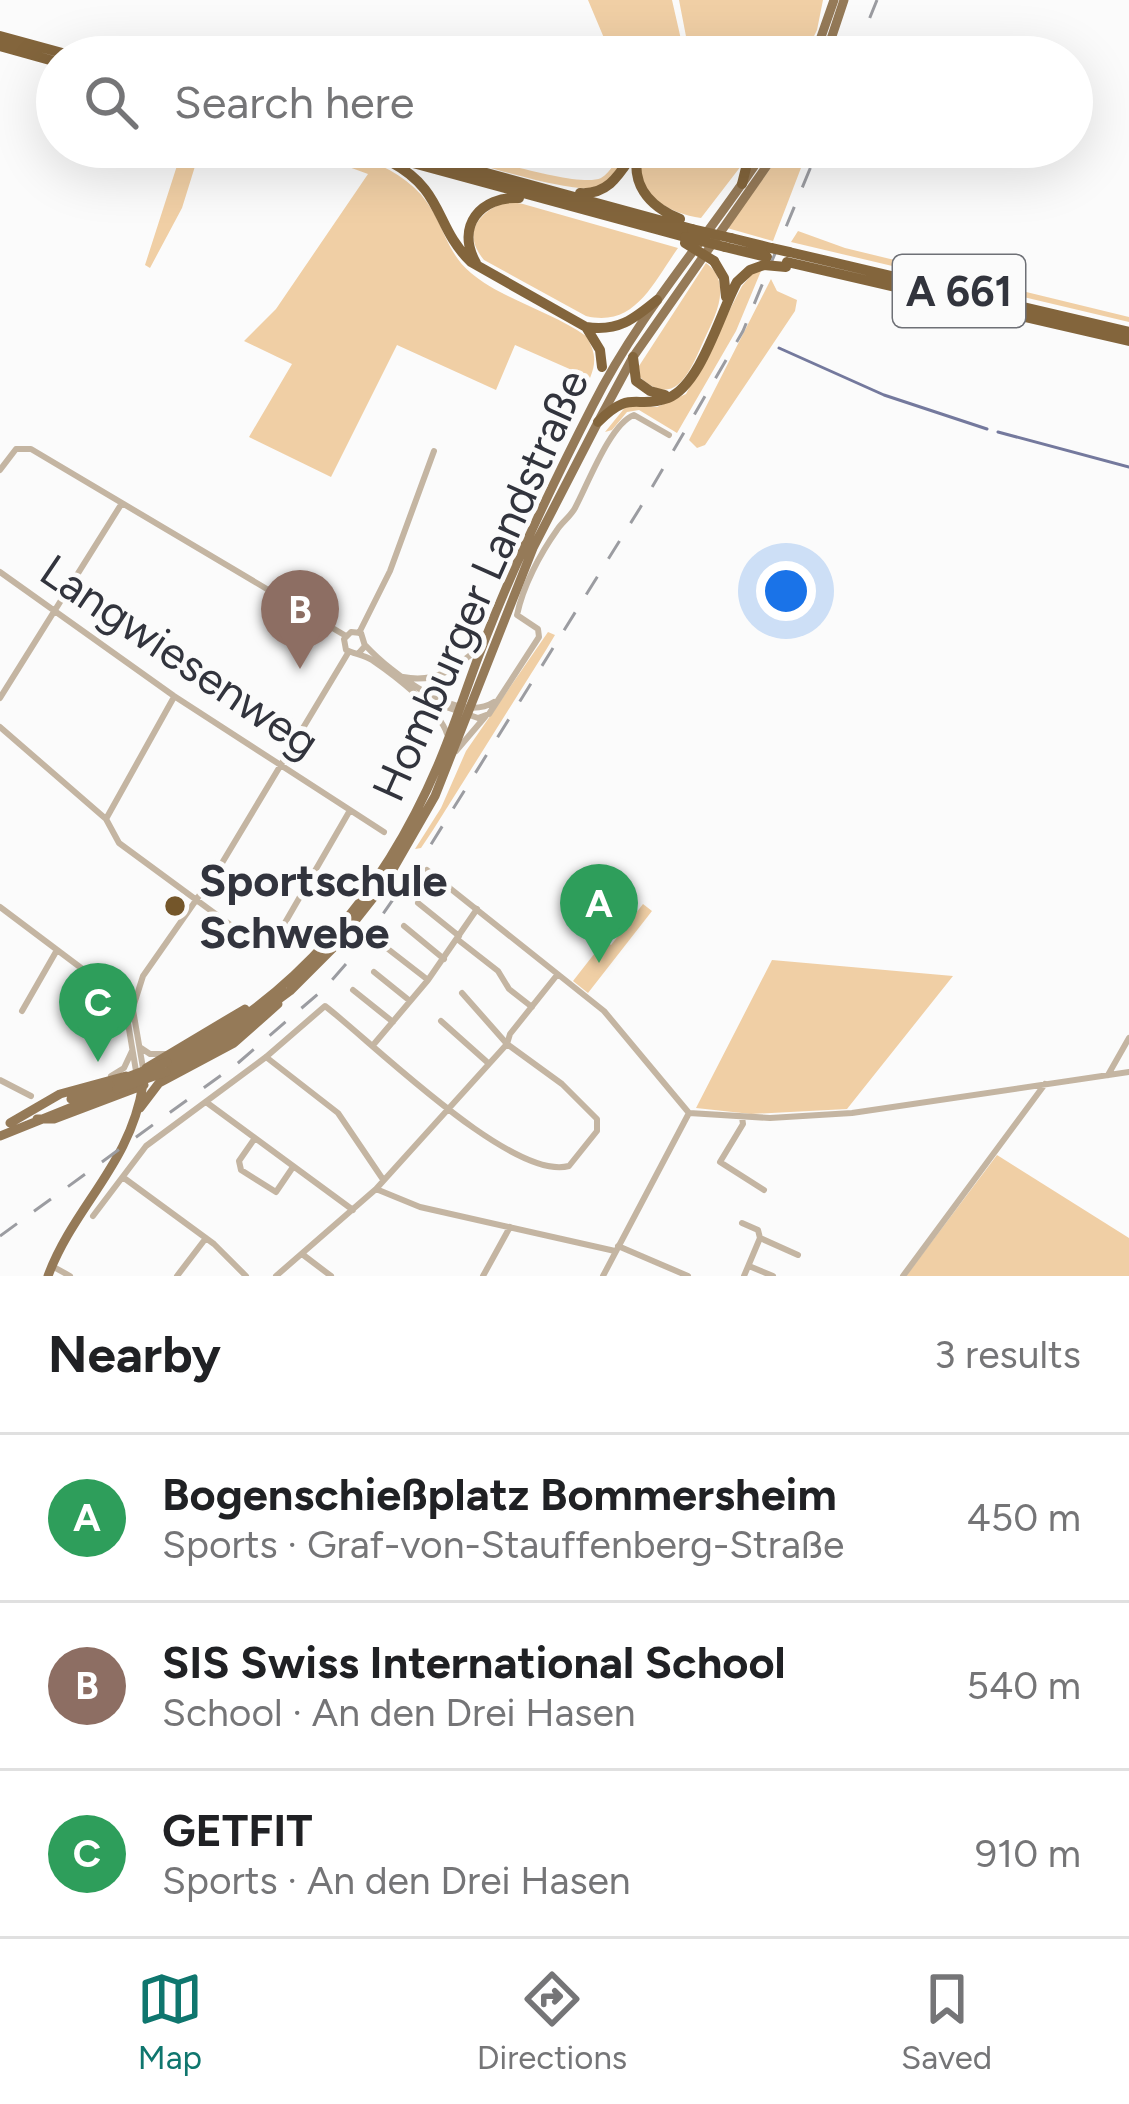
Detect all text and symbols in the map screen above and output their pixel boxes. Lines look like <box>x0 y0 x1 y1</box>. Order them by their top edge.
search box <box>36 36 1093 168</box>
icon: search <box>78 69 144 135</box>
text: Search here <box>174 75 414 129</box>
road number: A 661 <box>893 255 1025 327</box>
street label: Homburger Landstraße <box>361 361 599 809</box>
street label: Langwiesenweg <box>31 543 329 769</box>
your location <box>756 561 816 621</box>
pin: B <box>261 570 339 669</box>
place label: Sportschule Schwebe <box>199 853 447 959</box>
pin: A <box>560 864 638 963</box>
marker: Sportschule Schwebe <box>162 893 188 919</box>
pin: C <box>59 963 137 1062</box>
text: Nearby <box>48 1324 221 1385</box>
text: 3 results <box>934 1331 1081 1378</box>
text: Bogenschießplatz Bommersheim <box>162 1467 837 1521</box>
text: A <box>73 1494 101 1541</box>
text: 450 m <box>967 1494 1081 1541</box>
text: Sports · Graf-von-Stauffenberg-Straße <box>162 1521 844 1568</box>
text: SIS Swiss International School <box>162 1635 786 1689</box>
text: B <box>75 1662 99 1709</box>
text: 540 m <box>967 1662 1081 1709</box>
text: School · An den Drei Hasen <box>162 1689 636 1736</box>
text: GETFIT <box>162 1803 312 1857</box>
text: C <box>73 1830 101 1877</box>
text: 910 m <box>975 1830 1081 1877</box>
text: Sports · An den Drei Hasen <box>162 1857 631 1904</box>
tab: Map <box>137 1966 203 2077</box>
tab: Directions <box>477 1966 627 2077</box>
tab: Saved <box>901 1966 992 2077</box>

